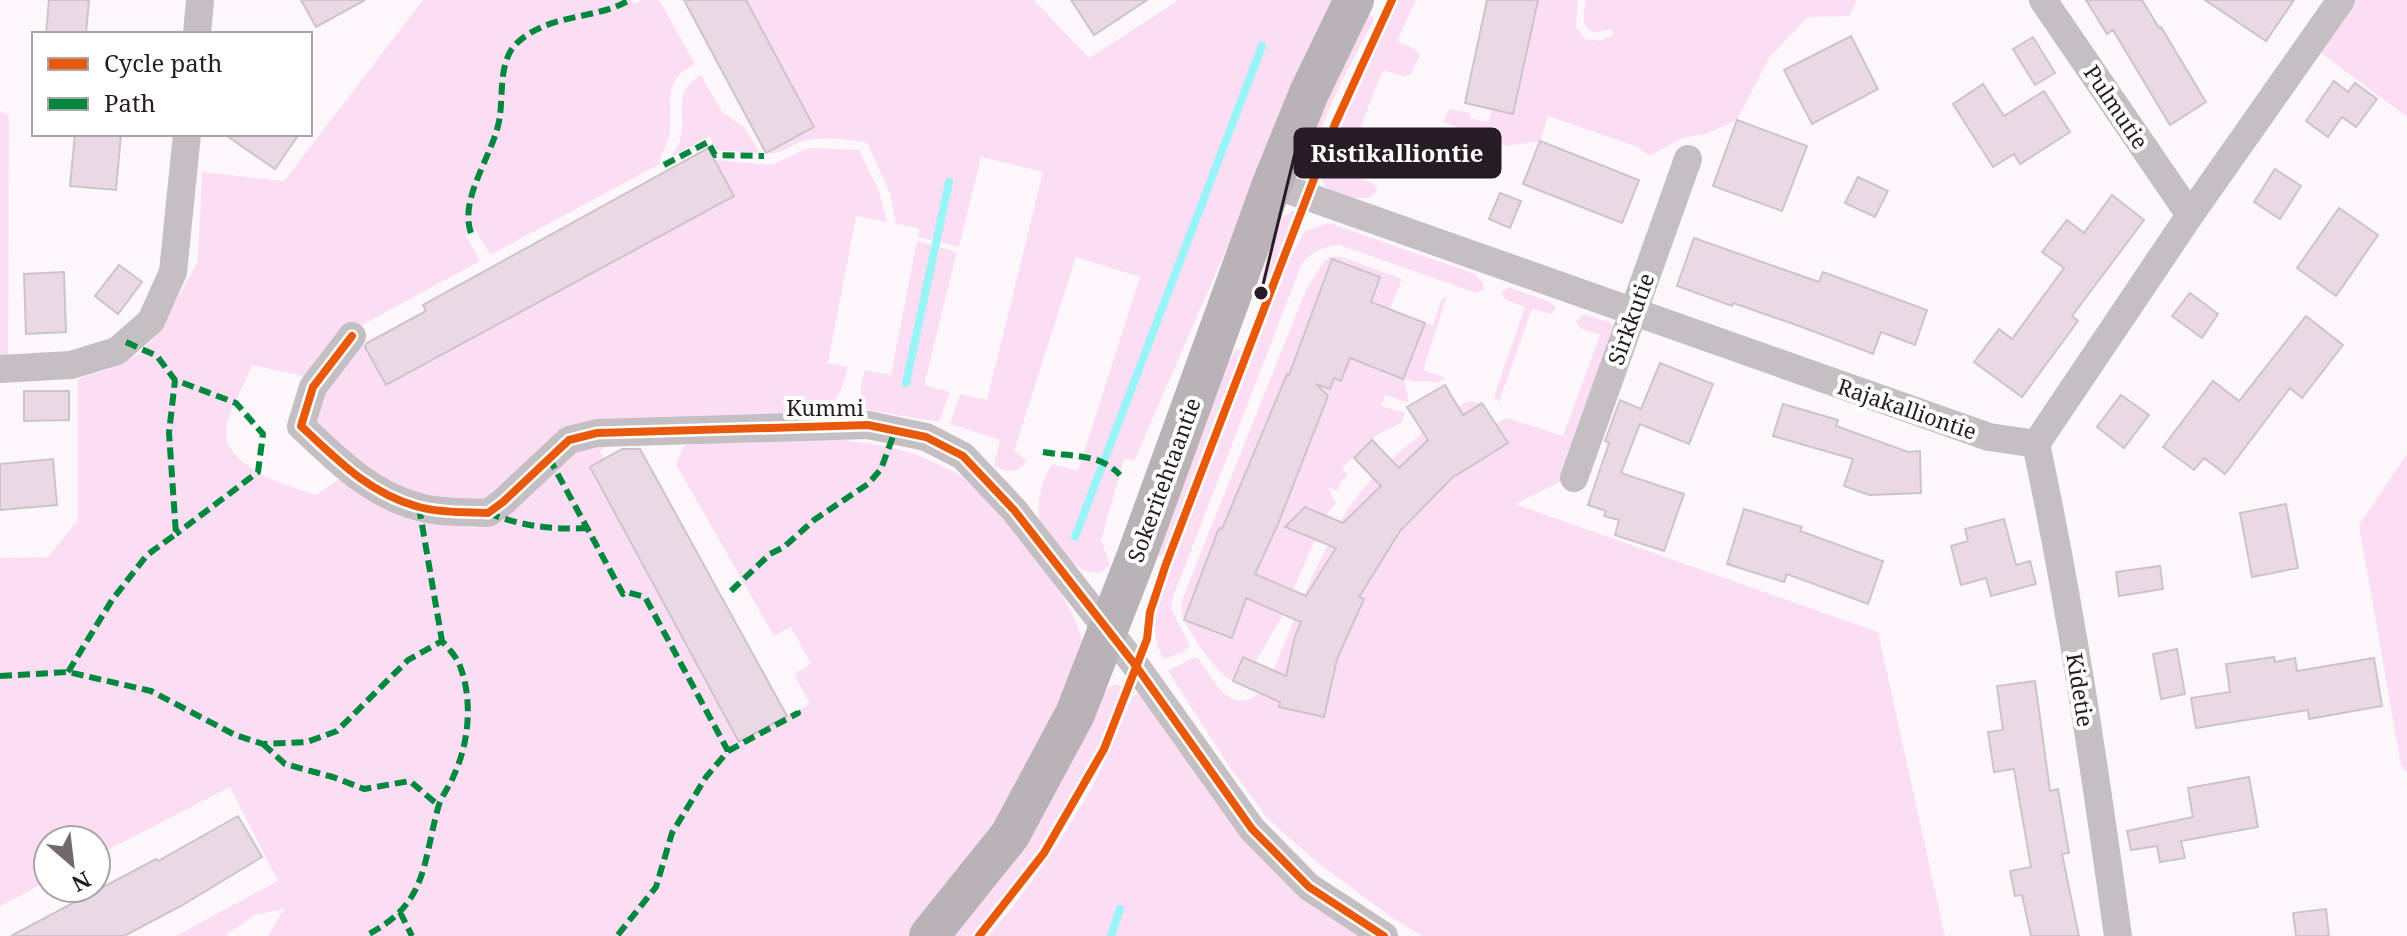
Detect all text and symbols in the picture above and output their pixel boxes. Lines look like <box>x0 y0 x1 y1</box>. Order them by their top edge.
legend <box>32 32 312 136</box>
text: Cycle path <box>104 46 223 79</box>
street label: Pulmutie <box>2078 59 2156 154</box>
text: Path <box>104 86 156 119</box>
callout: Ristikalliontie <box>1295 129 1500 177</box>
text: Ristikalliontie <box>1311 136 1483 169</box>
street label: Sirkkutie <box>1600 269 1661 369</box>
street label: Rajakalliontie <box>1834 370 1981 446</box>
street label: Kummi <box>786 392 864 422</box>
street label: Sokeritehtaantie <box>1119 393 1207 566</box>
street label: Kidetie <box>2060 651 2102 729</box>
north arrow <box>32 824 112 904</box>
text: N <box>67 865 97 900</box>

